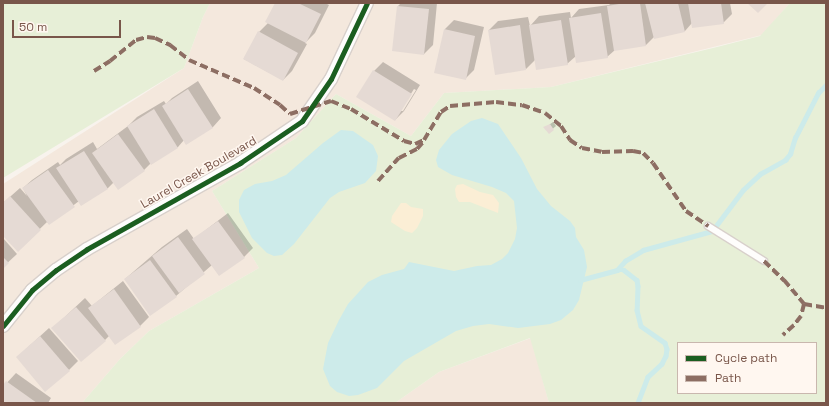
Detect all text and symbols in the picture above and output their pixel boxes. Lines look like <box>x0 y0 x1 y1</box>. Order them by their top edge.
scale bar <box>14 12 123 38</box>
text: 50 m <box>19 19 47 35</box>
street label: Laurel Creek Boulevard <box>138 134 260 212</box>
legend <box>677 342 817 394</box>
text: Cycle path <box>715 350 777 366</box>
text: Path <box>715 370 741 386</box>

